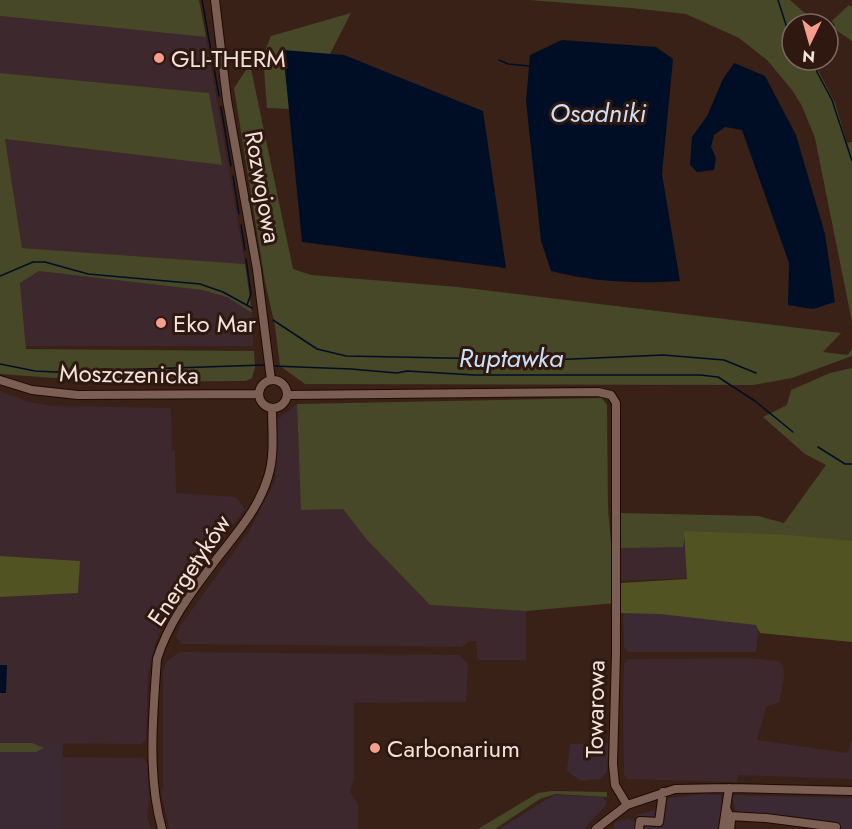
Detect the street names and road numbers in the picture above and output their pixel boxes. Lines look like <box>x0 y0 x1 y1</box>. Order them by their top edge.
street label: Rozwojowa <box>236 128 290 246</box>
street label: Moszczenicka <box>59 355 199 393</box>
street label: Energetyków <box>139 507 240 633</box>
street label: Towarowa <box>577 660 613 758</box>

